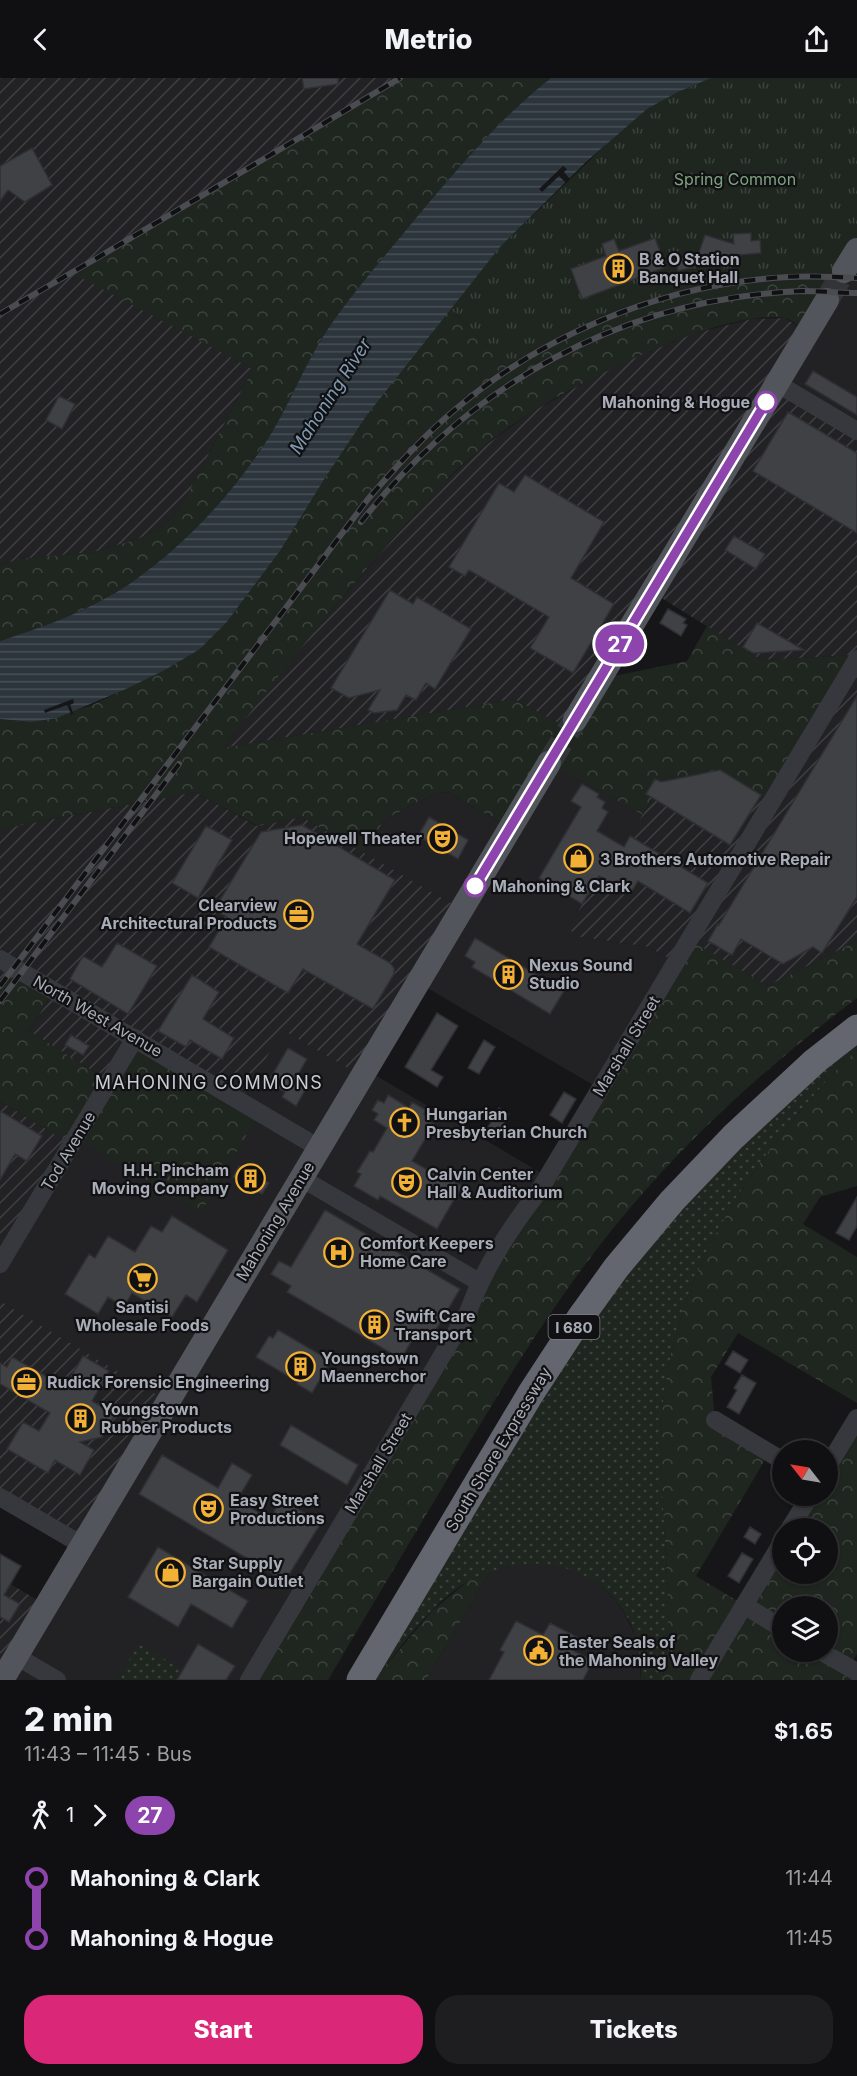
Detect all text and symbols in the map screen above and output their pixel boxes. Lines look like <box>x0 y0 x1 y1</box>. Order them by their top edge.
icon: back <box>24 23 57 56</box>
text: Metrio <box>385 23 472 56</box>
icon: share <box>800 23 833 56</box>
park label: Spring Common <box>674 169 796 189</box>
place label: B & O Station Banquet Hall <box>639 249 740 287</box>
building icon: B & O Station Banquet Hall <box>602 252 634 284</box>
water label: Mahoning River <box>285 333 376 458</box>
marker: Mahoning & Hogue <box>755 391 777 413</box>
place label: Mahoning & Hogue <box>602 392 750 412</box>
line badge: 27 <box>593 624 647 664</box>
text: 27 <box>607 632 633 657</box>
theatre icon: Hopewell Theater <box>427 822 459 854</box>
place label: Hopewell Theater <box>284 828 422 848</box>
shop icon: 3 Brothers Automotive Repair <box>563 843 595 875</box>
place label: 3 Brothers Automotive Repair <box>600 849 831 869</box>
marker: Mahoning & Clark <box>464 875 486 897</box>
place label: Mahoning & Clark <box>492 876 631 896</box>
place label: Clearview Architectural Products <box>101 895 277 933</box>
office icon: Clearview Architectural Products <box>282 898 314 930</box>
place label: Nexus Sound Studio <box>529 955 633 993</box>
building icon: Nexus Sound Studio <box>492 958 524 990</box>
street label: North West Avenue <box>30 971 166 1061</box>
street label: Marshall Street <box>588 992 664 1100</box>
district label: MAHONING COMMONS <box>95 1072 323 1093</box>
place label: Hungarian Presbyterian Church <box>426 1104 587 1142</box>
church icon: Hungarian Presbyterian Church <box>389 1107 421 1139</box>
street label: Tod Avenue <box>36 1108 100 1194</box>
street label: Mahoning Avenue <box>231 1158 319 1284</box>
place label: H.H. Pincham Moving Company <box>92 1160 229 1198</box>
building icon: H.H. Pincham Moving Company <box>234 1163 266 1195</box>
place label: Calvin Center Hall & Auditorium <box>427 1164 563 1202</box>
theatre icon: Calvin Center Hall & Auditorium <box>390 1167 422 1199</box>
place label: Comfort Keepers Home Care <box>360 1233 494 1271</box>
hospital icon: Comfort Keepers Home Care <box>323 1236 355 1268</box>
supermarket icon: Santisi Wholesale Foods <box>126 1263 158 1295</box>
place label: Santisi Wholesale Foods <box>75 1297 209 1335</box>
place label: Swift Care Transport <box>395 1306 476 1344</box>
building icon: Swift Care Transport <box>358 1309 390 1341</box>
road number: I 680 <box>548 1315 600 1339</box>
place label: Youngstown Maennerchor <box>321 1348 426 1386</box>
building icon: Youngstown Maennerchor <box>284 1351 316 1383</box>
street label: South Shore Expressway <box>441 1363 555 1535</box>
office icon: Rudick Forensic Engineering <box>10 1366 42 1398</box>
place label: Rudick Forensic Engineering <box>47 1372 269 1392</box>
place label: Youngstown Rubber Products <box>101 1399 232 1437</box>
building icon: Youngstown Rubber Products <box>64 1402 96 1434</box>
street label: Marshall Street <box>340 1409 416 1517</box>
north arrow <box>772 1440 838 1506</box>
map controls <box>772 1440 838 1662</box>
place label: Easy Street Productions <box>230 1490 325 1528</box>
theatre icon: Easy Street Productions <box>193 1493 225 1525</box>
button: locate <box>772 1518 838 1584</box>
place label: Star Supply Bargain Outlet <box>192 1553 304 1591</box>
shop icon: Star Supply Bargain Outlet <box>155 1556 187 1588</box>
button: layers <box>772 1596 838 1662</box>
place label: Easter Seals of the Mahoning Valley <box>559 1632 719 1670</box>
public building icon: Easter Seals of the Mahoning Valley <box>522 1635 554 1667</box>
text: 2 min <box>24 1699 113 1739</box>
text: $1.65 <box>774 1718 833 1744</box>
text: 11:43 – 11:45 · Bus <box>24 1742 192 1766</box>
icon: walk <box>24 1799 57 1832</box>
icon: forward <box>83 1799 116 1832</box>
text: 1 <box>66 1803 74 1827</box>
text: 27 <box>137 1803 163 1828</box>
text: Mahoning & Clark <box>70 1865 260 1891</box>
text: 11:44 <box>785 1866 833 1890</box>
text: Mahoning & Hogue <box>70 1925 274 1951</box>
text: 11:45 <box>786 1926 833 1950</box>
button: Start <box>24 1995 423 2064</box>
button: Tickets <box>435 1995 833 2064</box>

